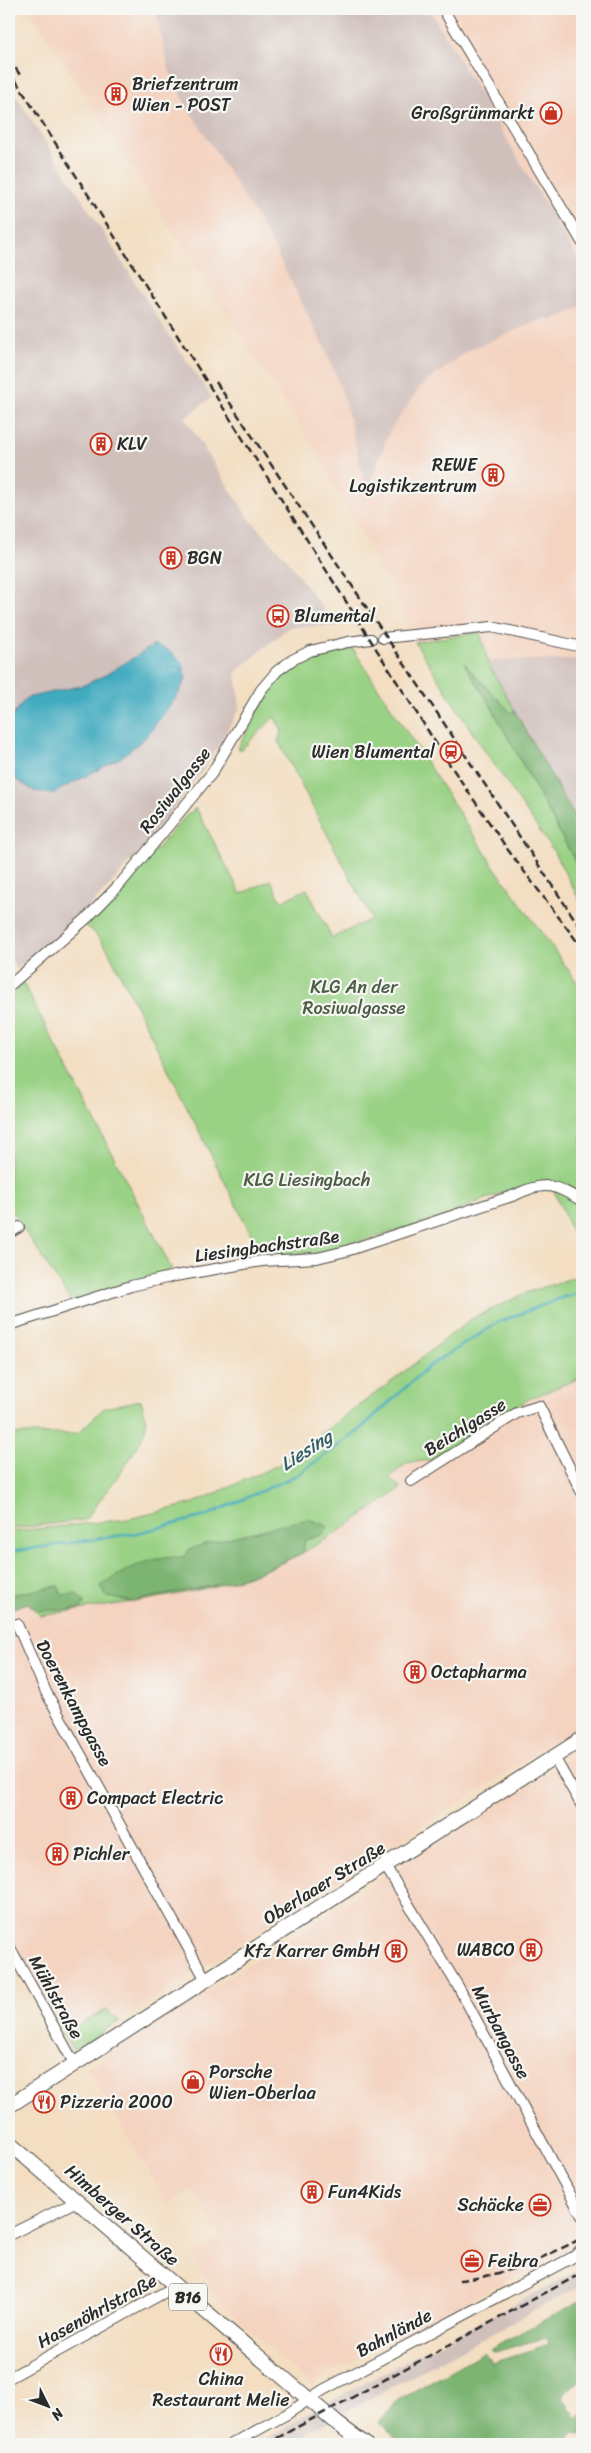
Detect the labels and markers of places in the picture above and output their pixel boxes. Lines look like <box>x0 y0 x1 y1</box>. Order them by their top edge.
place label: Briefzentrum Wien - POST <box>132 68 239 121</box>
building icon: Briefzentrum Wien - POST <box>104 82 128 106</box>
place label: Großgrünmarkt <box>411 97 535 129</box>
shop icon: Großgrünmarkt <box>539 101 563 125</box>
place label: KLV <box>117 428 148 460</box>
building icon: KLV <box>89 432 113 456</box>
place label: REWE Logistikzentrum <box>349 449 478 502</box>
building icon: REWE Logistikzentrum <box>481 463 505 487</box>
place label: BGN <box>187 542 223 574</box>
building icon: BGN <box>159 546 183 570</box>
place label: Blumental <box>294 600 376 632</box>
bus stop icon: Blumental <box>266 604 290 628</box>
place label: Wien Blumental <box>311 736 436 768</box>
station icon: Wien Blumental <box>439 740 463 764</box>
place label: Octapharma <box>431 1656 527 1688</box>
building icon: Octapharma <box>403 1660 427 1684</box>
place label: Compact Electric <box>87 1782 223 1814</box>
building icon: Compact Electric <box>59 1786 83 1810</box>
place label: Pichler <box>73 1838 131 1870</box>
building icon: Pichler <box>45 1842 69 1866</box>
place label: WABCO <box>457 1934 515 1966</box>
place label: Kfz Karrer GmbH <box>244 1935 380 1967</box>
building icon: WABCO <box>519 1938 543 1962</box>
building icon: Kfz Karrer GmbH <box>384 1939 408 1963</box>
place label: Porsche Wien-Oberlaa <box>209 2056 317 2109</box>
shop icon: Porsche Wien-Oberlaa <box>181 2070 205 2094</box>
place label: Pizzeria 2000 <box>60 2086 173 2118</box>
restaurant icon: Pizzeria 2000 <box>32 2090 56 2114</box>
place label: Fun4Kids <box>328 2176 402 2208</box>
building icon: Fun4Kids <box>300 2180 324 2204</box>
place label: Schäcke <box>457 2189 524 2221</box>
office icon: Schäcke <box>528 2193 552 2217</box>
place label: Feibra <box>488 2245 538 2277</box>
office icon: Feibra <box>460 2249 484 2273</box>
restaurant icon: China Restaurant Melie <box>209 2342 233 2366</box>
place label: China Restaurant Melie <box>153 2363 289 2416</box>

